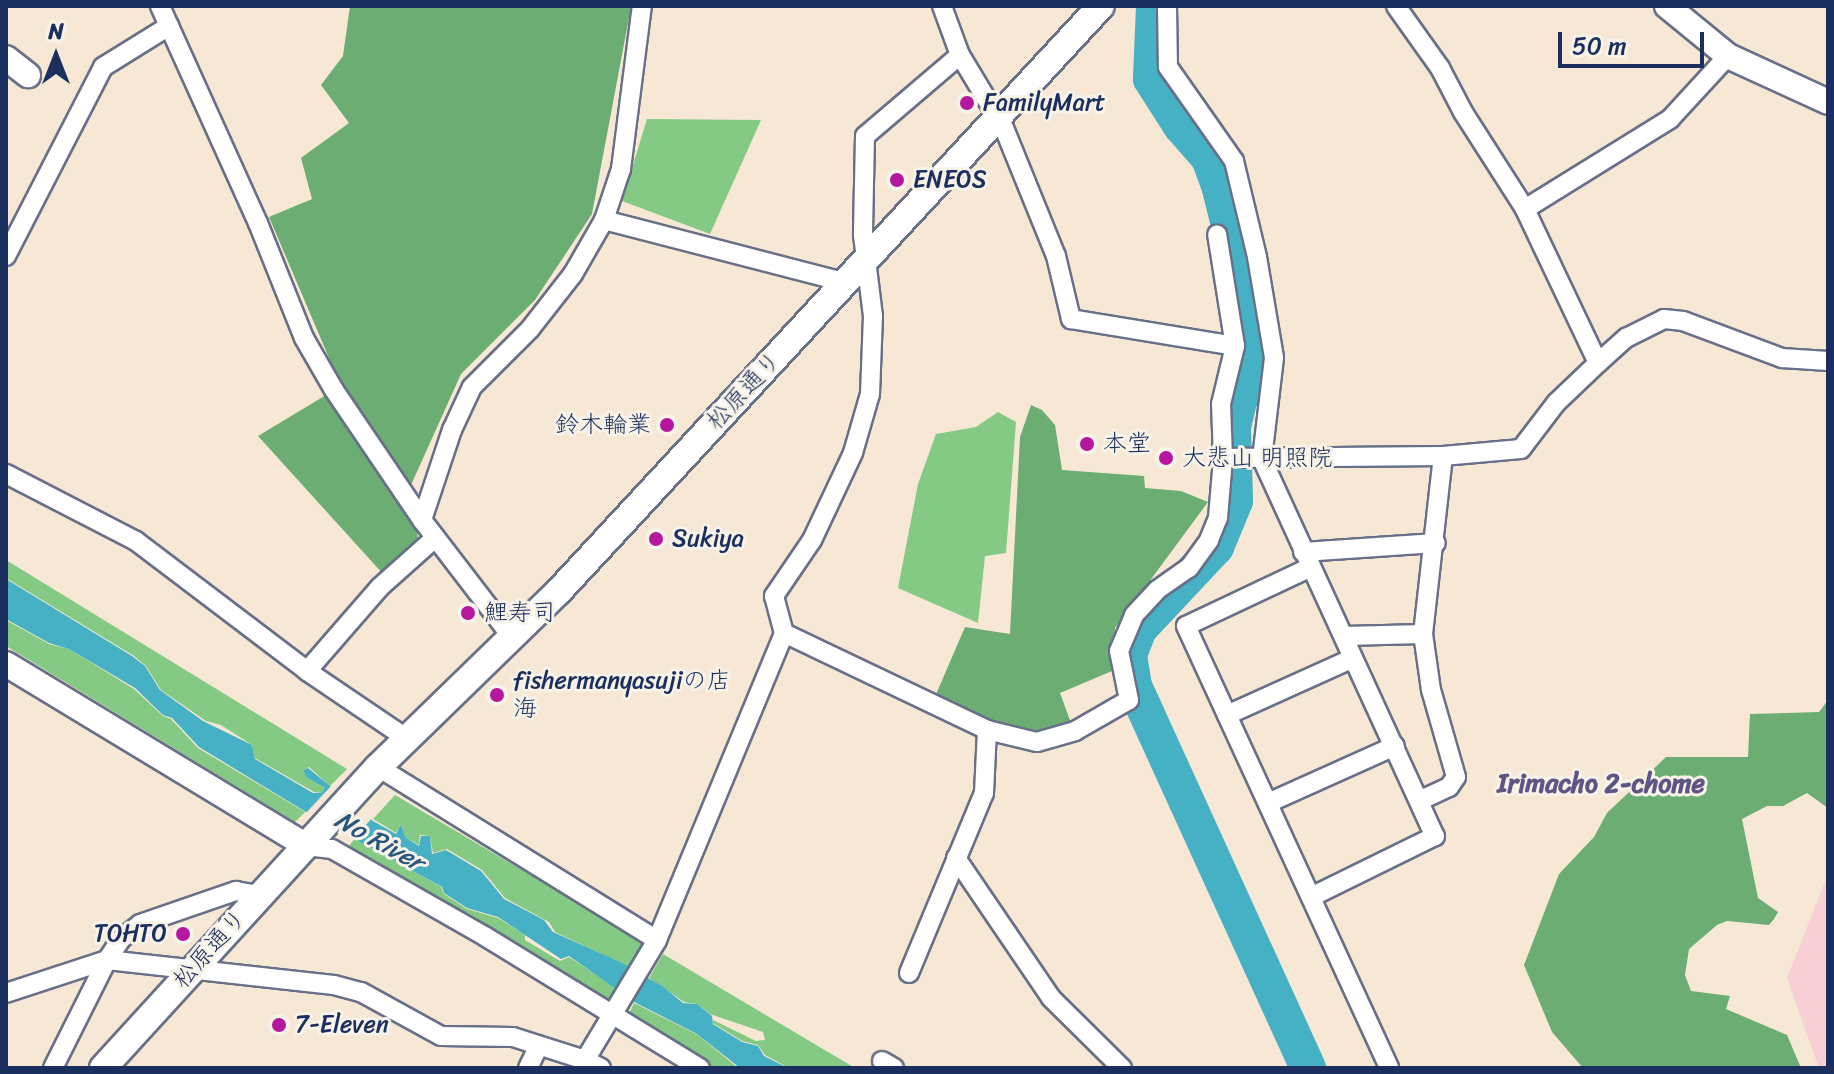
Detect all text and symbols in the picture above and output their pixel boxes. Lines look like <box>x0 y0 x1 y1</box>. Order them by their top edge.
text: N <box>48 12 64 51</box>
north arrow <box>16 16 96 96</box>
scale bar <box>1562 16 1708 66</box>
text: 50 m <box>1572 25 1627 67</box>
place label: FamilyMart <box>983 89 1105 117</box>
marker: FamilyMart <box>958 94 976 112</box>
place label: ENEOS <box>913 166 987 194</box>
marker: ENEOS <box>888 171 906 189</box>
street label: 松原通り <box>701 346 787 436</box>
place label: 鈴木輪業 <box>555 411 651 439</box>
marker: 鈴木輪業 <box>658 416 676 434</box>
place label: 本堂 <box>1103 430 1151 458</box>
marker: 本堂 <box>1078 435 1096 453</box>
place label: 大悲山 明照院 <box>1182 444 1332 472</box>
marker: 大悲山 明照院 <box>1157 449 1175 467</box>
place label: Sukiya <box>672 525 744 553</box>
marker: Sukiya <box>647 530 665 548</box>
place label: 鯉寿司 <box>484 599 556 627</box>
marker: 鯉寿司 <box>459 604 477 622</box>
place label: fishermanyasujiの店 海 <box>513 667 731 723</box>
marker: fishermanyasujiの店 海 <box>488 686 506 704</box>
district label: Irimacho 2-chome <box>1497 768 1705 800</box>
water label: No River <box>329 804 429 878</box>
street label: 松原通り <box>167 904 253 994</box>
place label: TOHTO <box>94 920 167 948</box>
marker: TOHTO <box>174 925 192 943</box>
place label: 7-Eleven <box>295 1011 389 1039</box>
marker: 7-Eleven <box>270 1016 288 1034</box>

